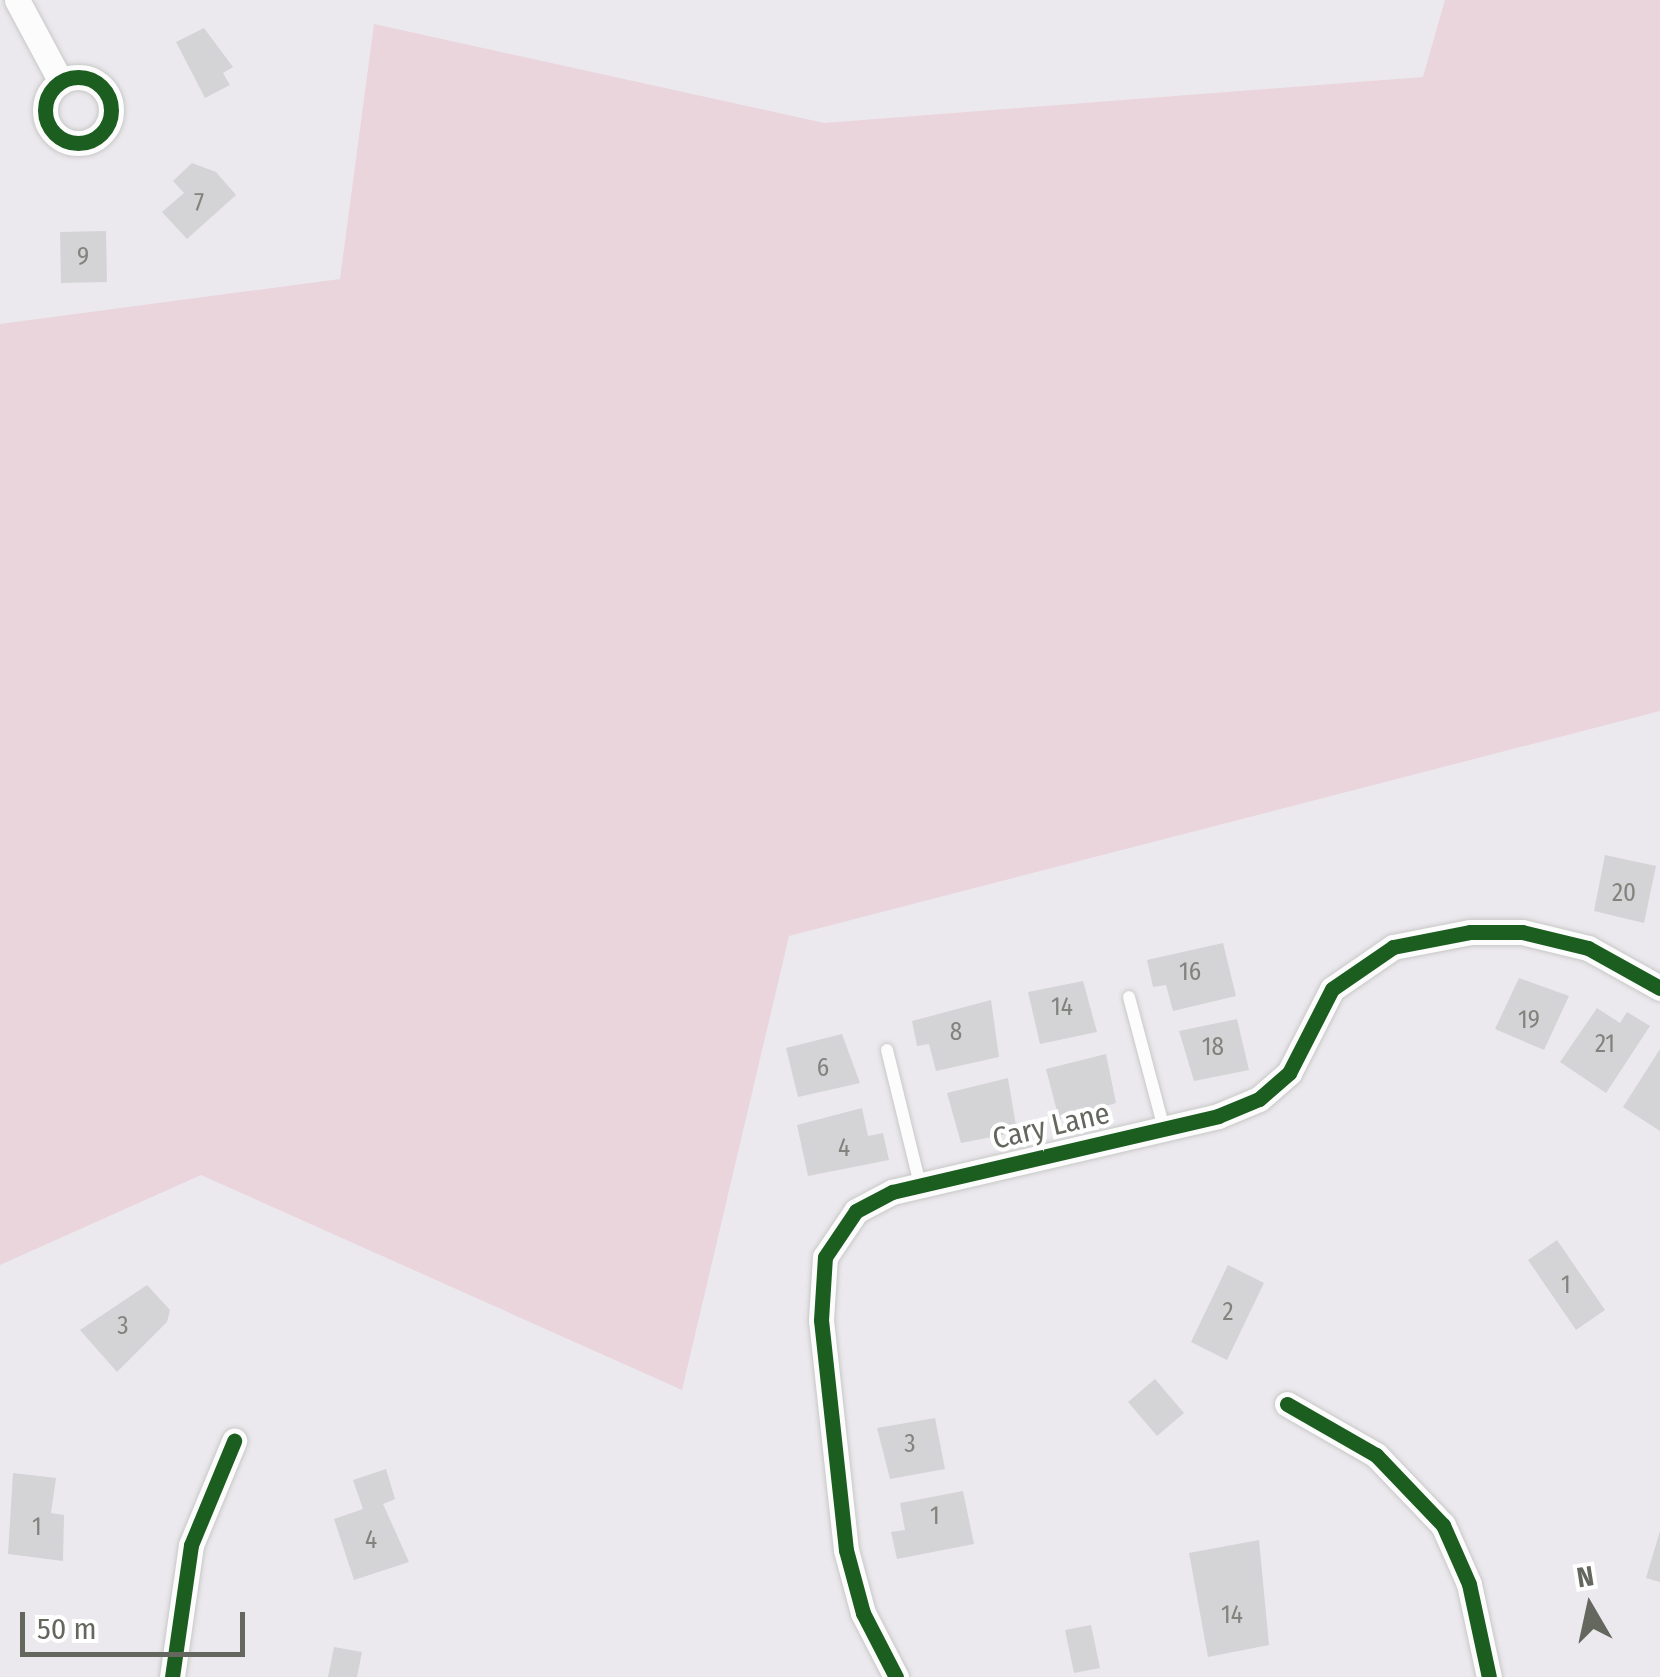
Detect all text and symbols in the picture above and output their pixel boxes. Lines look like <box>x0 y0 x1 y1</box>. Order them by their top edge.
house number: 7 <box>194 188 204 218</box>
house number: 9 <box>77 242 89 272</box>
house number: 20 <box>1612 878 1636 908</box>
house number: 16 <box>1179 957 1201 987</box>
house number: 14 <box>1051 992 1073 1022</box>
house number: 19 <box>1518 1005 1540 1035</box>
house number: 8 <box>950 1017 962 1047</box>
house number: 21 <box>1595 1029 1615 1059</box>
house number: 18 <box>1202 1032 1224 1062</box>
house number: 6 <box>817 1053 829 1083</box>
street label: Cary Lane <box>989 1095 1113 1157</box>
house number: 4 <box>838 1133 850 1163</box>
house number: 1 <box>1561 1270 1571 1300</box>
house number: 2 <box>1222 1297 1234 1327</box>
house number: 3 <box>117 1311 129 1341</box>
house number: 3 <box>904 1429 916 1459</box>
house number: 1 <box>930 1501 940 1531</box>
house number: 1 <box>32 1512 42 1542</box>
house number: 4 <box>365 1525 377 1555</box>
north arrow <box>1540 1557 1640 1657</box>
text: N <box>1574 1559 1596 1594</box>
scale bar <box>25 1592 250 1654</box>
house number: 14 <box>1221 1600 1243 1630</box>
text: 50 m <box>37 1611 97 1647</box>

